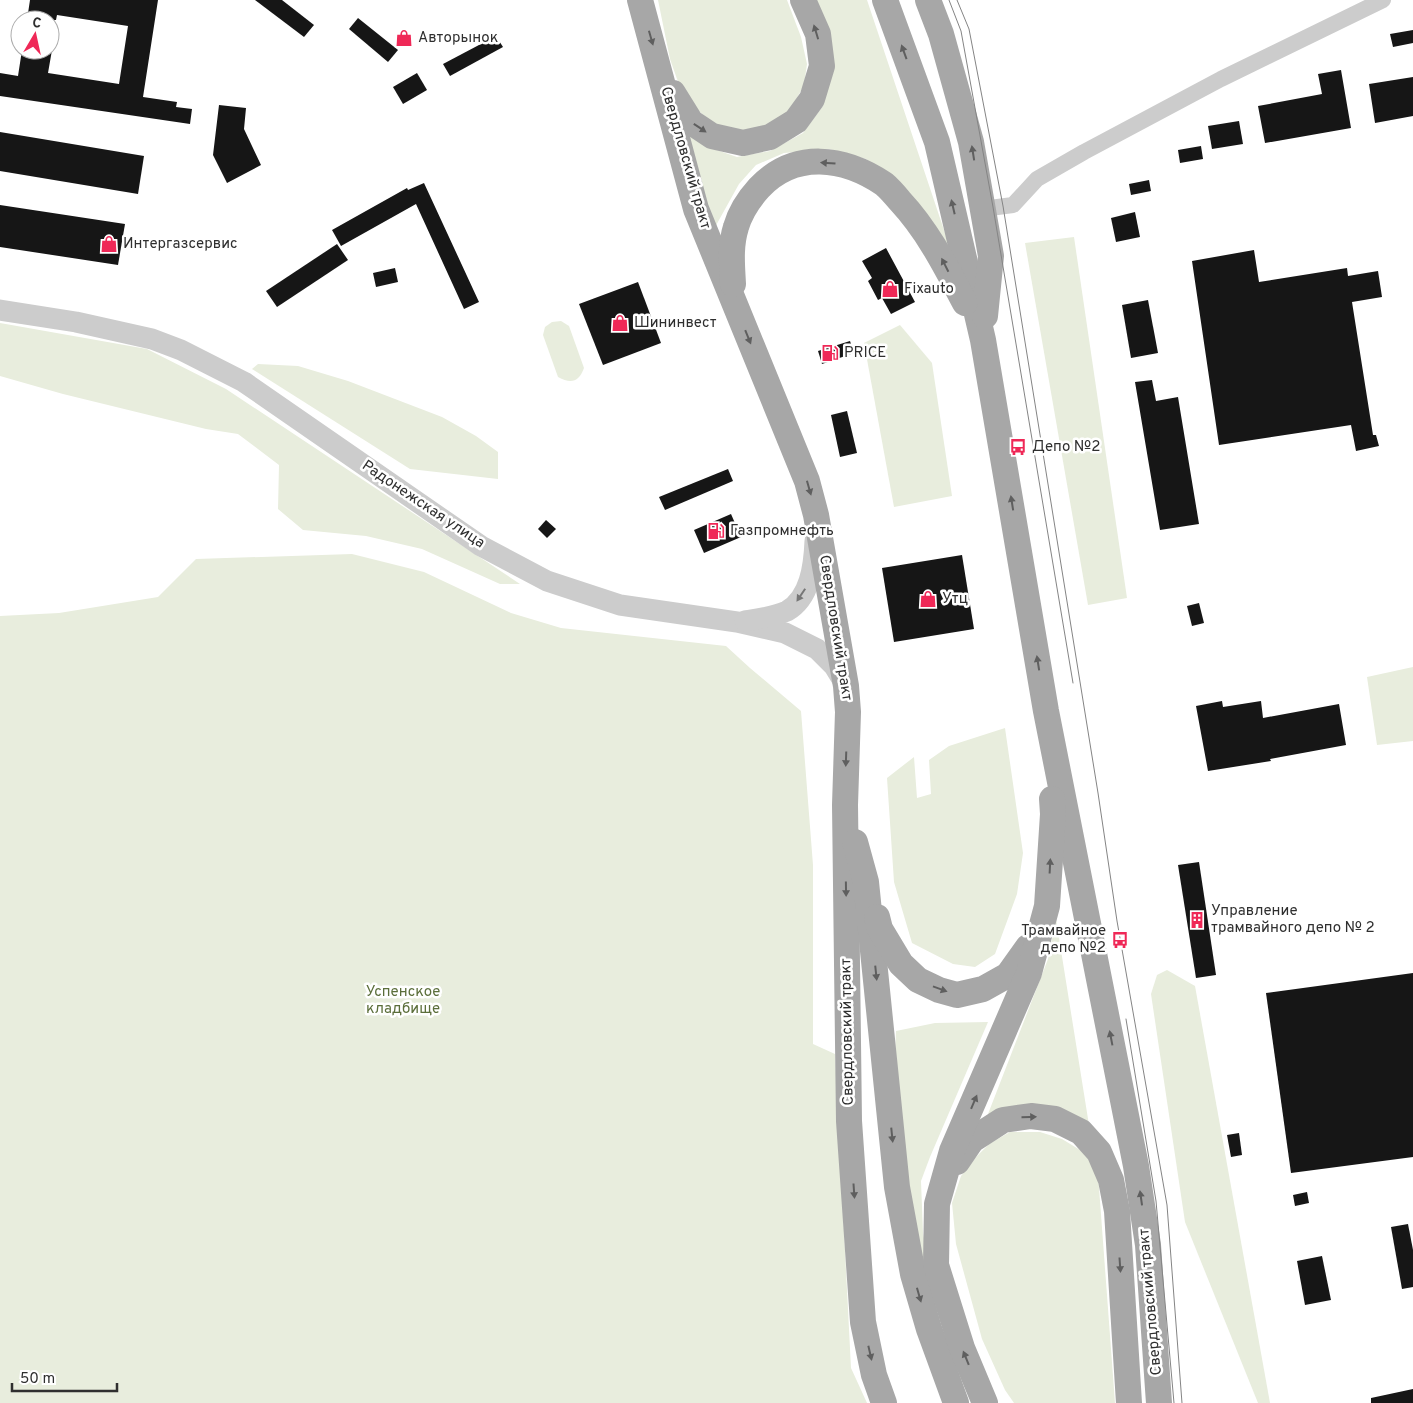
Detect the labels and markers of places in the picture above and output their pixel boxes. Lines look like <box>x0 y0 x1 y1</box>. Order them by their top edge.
shop icon: Авторынок <box>394 28 414 48</box>
place label: Авторынок <box>418 29 498 48</box>
shop icon: Интергазсервис <box>99 234 119 254</box>
place label: Интергазсервис <box>123 235 238 254</box>
shop icon: Fixauto <box>880 279 900 299</box>
place label: Fixauto <box>904 280 954 299</box>
shop icon: Шининвест <box>610 313 630 333</box>
place label: Шининвест <box>634 314 717 333</box>
fuel station icon: PRICE <box>820 343 840 363</box>
place label: PRICE <box>844 344 886 363</box>
bus stop icon: Депо №2 <box>1008 437 1028 457</box>
place label: Депо №2 <box>1032 438 1100 457</box>
fuel station icon: Газпромнефть <box>706 521 726 541</box>
place label: Газпромнефть <box>730 522 834 541</box>
shop icon: Утц <box>918 589 938 609</box>
place label: Утц <box>942 590 968 609</box>
place label: Управление трамвайного депо № 2 <box>1211 902 1375 938</box>
building icon: Управление трамвайного депо № 2 <box>1187 910 1207 930</box>
place label: Трамвайное депо №2 <box>1021 922 1106 958</box>
bus stop icon: Трамвайное депо №2 <box>1110 930 1130 950</box>

